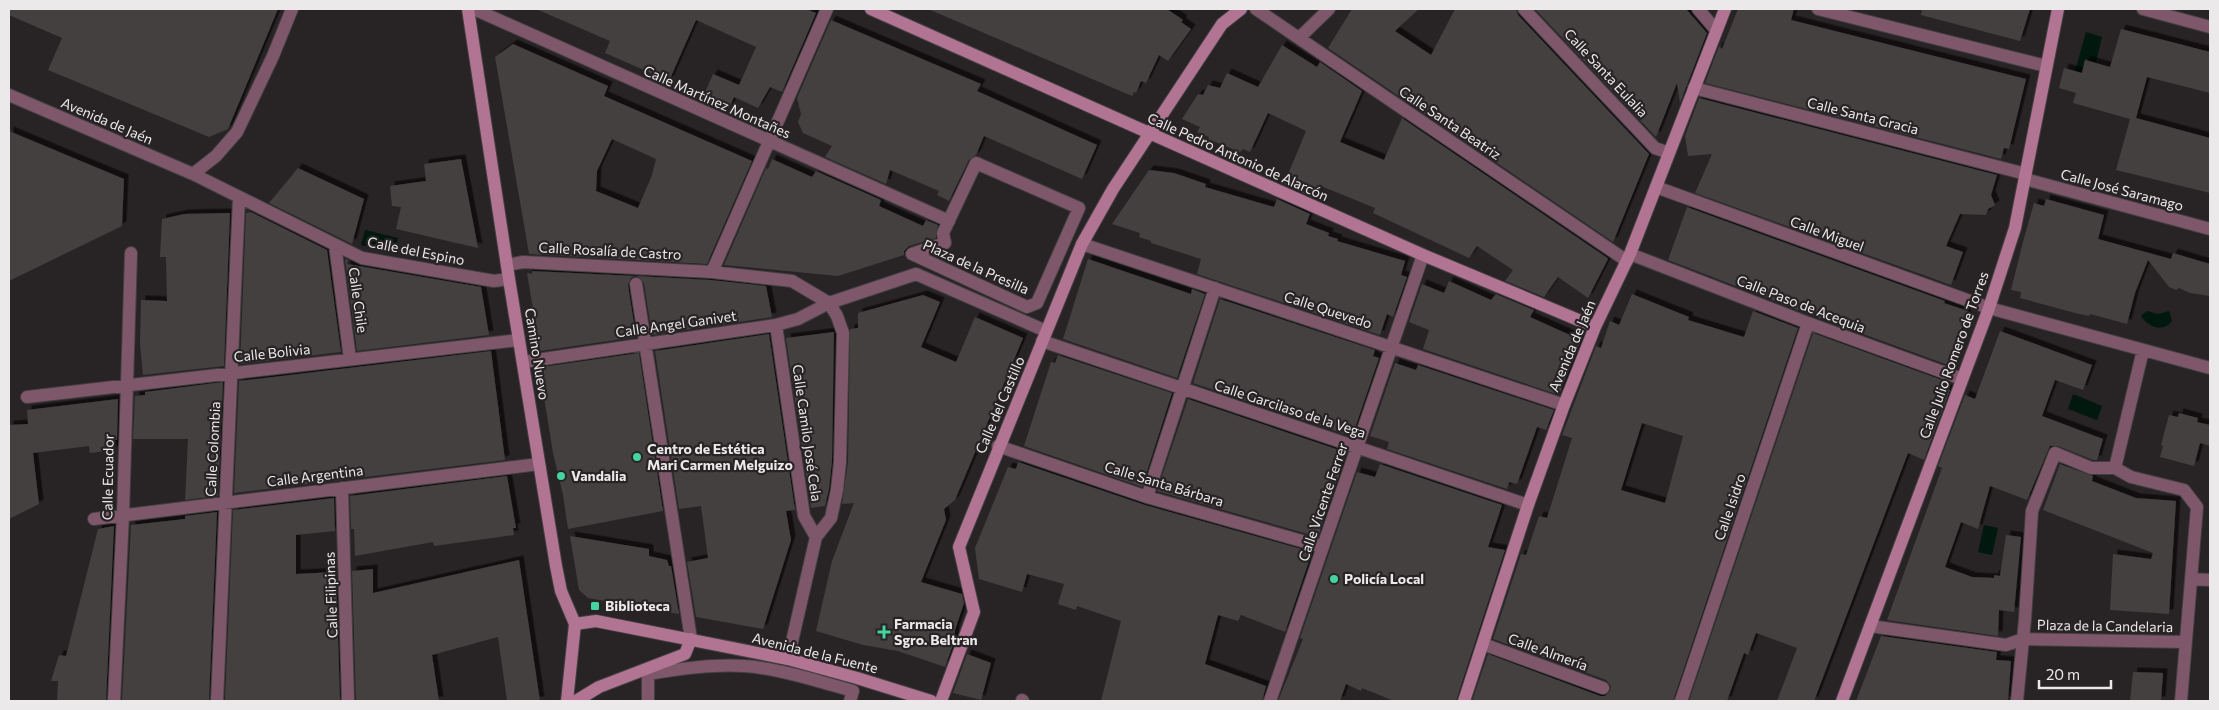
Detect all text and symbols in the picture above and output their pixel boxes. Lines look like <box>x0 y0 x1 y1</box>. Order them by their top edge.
street label: Calle Santa Eulalia <box>1561 25 1652 120</box>
street label: Calle Martínez Montañes <box>641 61 793 142</box>
street label: Calle Santa Beatriz <box>1396 82 1504 163</box>
street label: Calle Santa Gracia <box>1806 93 1921 138</box>
street label: Avenida de Jaén <box>59 94 156 148</box>
street label: Calle Pedro Antonio de Alarcón <box>1145 109 1331 204</box>
street label: Calle José Saramago <box>2059 165 2185 214</box>
street label: Calle Miguel <box>1788 212 1866 255</box>
street label: Calle del Espino <box>366 233 466 268</box>
street label: Plaza de la Presilla <box>921 236 1032 298</box>
street label: Calle Rosalía de Castro <box>538 238 682 263</box>
street label: Calle Chile <box>345 266 372 334</box>
street label: Calle Julio Romero de Torres <box>1915 269 1992 441</box>
street label: Calle Paso de Acequia <box>1734 271 1868 336</box>
street label: Calle Quevedo <box>1282 287 1374 332</box>
street label: Avenida de Jaén <box>1545 297 1599 394</box>
street label: Camino Nuevo <box>522 307 553 401</box>
street label: Calle Angel Ganivet <box>614 307 738 340</box>
street label: Calle Bolivia <box>233 340 311 365</box>
street label: Calle del Castillo <box>971 354 1028 456</box>
street label: Calle Camilo José Cela <box>789 363 826 502</box>
street label: Calle Garcilaso de la Vega <box>1212 376 1368 441</box>
street label: Calle Colombia <box>202 401 223 497</box>
street label: Calle Ecuador <box>98 433 117 520</box>
place label: Centro de Estética Mari Carmen Melguizo <box>647 440 793 473</box>
street label: Calle Vicente Ferrer <box>1294 440 1351 563</box>
marker: Centro de Estética Mari Carmen Melguizo <box>631 451 643 463</box>
street label: Calle Santa Bárbara <box>1103 457 1226 510</box>
street label: Calle Argentina <box>266 461 364 490</box>
place label: Vandalia <box>571 467 626 484</box>
marker: Vandalia <box>555 470 567 482</box>
street label: Calle Isidro <box>1710 471 1749 543</box>
street label: Calle Filipinas <box>320 552 341 639</box>
place label: Policía Local <box>1344 570 1424 587</box>
marker: Policía Local <box>1328 573 1340 585</box>
place label: Biblioteca <box>605 597 670 614</box>
marker: Biblioteca <box>589 600 601 612</box>
place label: Farmacia Sgro. Beltran <box>894 615 978 648</box>
street label: Plaza de la Candelaria <box>2037 616 2173 635</box>
marker: Farmacia Sgro. Beltran <box>878 626 890 638</box>
street label: Avenida de la Fuente <box>751 629 880 676</box>
street label: Calle Almería <box>1506 629 1590 674</box>
scale bar <box>2039 658 2112 690</box>
text: 20 m <box>2046 665 2080 683</box>

